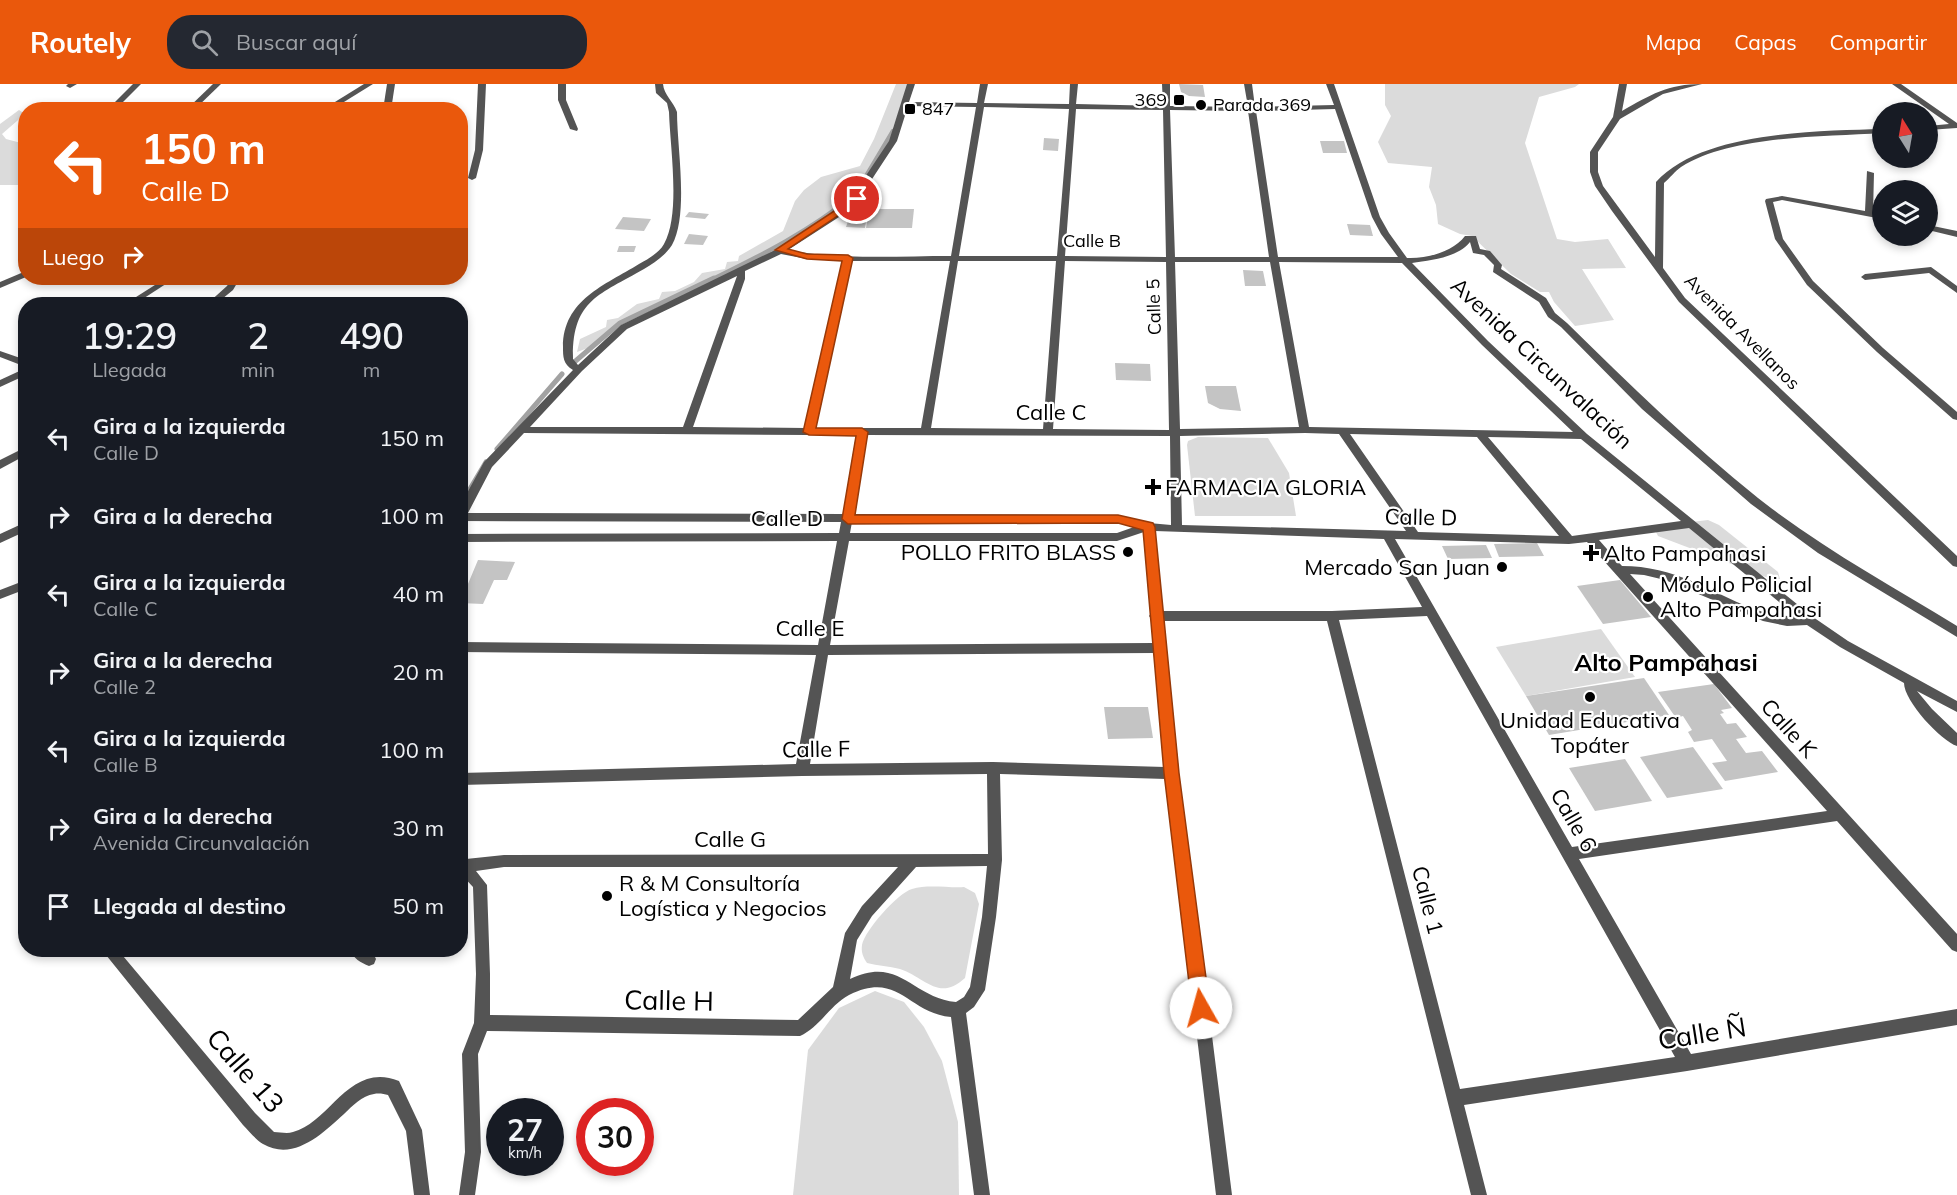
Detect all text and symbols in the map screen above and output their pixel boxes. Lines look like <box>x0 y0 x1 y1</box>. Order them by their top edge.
search box <box>167 15 587 69</box>
text: Routely <box>30 25 131 60</box>
icon: search <box>188 26 221 59</box>
text: Buscar aquí <box>236 28 357 56</box>
text: Mapa <box>1646 29 1701 55</box>
text: Capas <box>1734 29 1797 55</box>
text: Compartir <box>1830 29 1927 55</box>
place label: 369 <box>1135 88 1167 111</box>
marker: 369 <box>1172 93 1186 107</box>
place label: Parada 369 <box>1213 93 1311 116</box>
place label: 847 <box>922 97 954 120</box>
marker: Parada 369 <box>1194 98 1208 112</box>
marker: 847 <box>903 102 917 116</box>
north arrow <box>1872 102 1938 168</box>
map controls <box>1872 102 1938 246</box>
text: 150 m <box>141 122 266 175</box>
icon: left <box>42 126 120 204</box>
pin <box>831 173 882 224</box>
text: Calle D <box>141 174 230 208</box>
button: layers <box>1872 180 1938 246</box>
icon: arrive <box>840 182 873 215</box>
street label: Calle B <box>1063 229 1121 252</box>
icon: right <box>116 240 149 273</box>
text: Luego <box>42 243 104 271</box>
street label: Avenida Avellanos <box>1680 269 1805 394</box>
street label: Avenida Circunvalación <box>1445 271 1639 455</box>
street label: Calle 5 <box>1141 278 1166 336</box>
text: 19:29 <box>82 313 177 358</box>
text: 2 <box>247 313 269 358</box>
text: 490 <box>339 313 404 358</box>
text: Llegada <box>92 357 167 382</box>
text: min <box>241 357 275 382</box>
text: m <box>363 357 380 382</box>
street label: Calle C <box>1015 398 1087 426</box>
text: Gira a la izquierda <box>93 412 286 440</box>
icon: left <box>42 422 75 455</box>
text: 150 m <box>379 424 444 452</box>
text: Calle D <box>93 440 159 465</box>
place label: FARMACIA GLORIA <box>1165 473 1366 501</box>
marker: FARMACIA GLORIA <box>1146 480 1160 494</box>
icon: right <box>42 500 75 533</box>
text: Gira a la derecha <box>93 502 273 530</box>
text: 100 m <box>379 502 444 530</box>
street label: Calle D <box>1385 502 1457 532</box>
street label: Calle D <box>751 504 823 532</box>
place label: POLLO FRITO BLASS <box>901 538 1116 566</box>
place label: Alto Pampahasi <box>1604 539 1766 567</box>
marker: Alto Pampahasi <box>1582 544 1600 562</box>
marker: POLLO FRITO BLASS <box>1121 545 1135 559</box>
place label: Mercado San Juan <box>1304 553 1490 581</box>
marker: Mercado San Juan <box>1495 560 1509 574</box>
text: Gira a la izquierda <box>93 568 286 596</box>
place label: Módulo Policial Alto Pampahasi <box>1660 570 1822 623</box>
icon: left <box>42 578 75 611</box>
text: 40 m <box>393 580 444 608</box>
marker: Módulo Policial Alto Pampahasi <box>1641 590 1655 604</box>
text: Calle C <box>93 596 158 621</box>
street label: Calle E <box>775 614 845 642</box>
text: Gira a la derecha <box>93 646 273 674</box>
district label: Alto Pampahasi <box>1574 647 1758 677</box>
icon: right <box>42 656 75 689</box>
text: 20 m <box>393 658 444 686</box>
text: Calle 2 <box>93 674 156 699</box>
marker: Unidad Educativa Topáter <box>1583 690 1597 704</box>
street label: Calle K <box>1755 693 1824 764</box>
place label: Unidad Educativa Topáter <box>1500 706 1680 759</box>
text: Gira a la izquierda <box>93 724 286 752</box>
icon: left <box>42 734 75 767</box>
street label: Calle F <box>782 734 850 764</box>
text: 100 m <box>379 736 444 764</box>
text: Calle B <box>93 752 158 777</box>
street label: Calle 6 <box>1545 783 1603 857</box>
text: Gira a la derecha <box>93 802 273 830</box>
icon: right <box>42 812 75 845</box>
text: 30 m <box>393 814 444 842</box>
street label: Calle G <box>694 825 766 853</box>
text: Avenida Circunvalación <box>93 830 310 855</box>
street label: Calle 1 <box>1406 863 1450 937</box>
place label: R & M Consultoría Logística y Negocios <box>619 869 827 922</box>
marker: R & M Consultoría Logística y Negocios <box>600 889 614 903</box>
icon: arrive <box>42 890 75 923</box>
text: Llegada al destino <box>93 892 286 920</box>
text: 50 m <box>393 892 444 920</box>
position arrow <box>1169 976 1233 1040</box>
street label: Calle H <box>624 982 714 1018</box>
street label: Calle Ñ <box>1655 1009 1748 1057</box>
street label: Calle 13 <box>200 1021 292 1120</box>
speed limit sign: 30 <box>576 1098 654 1176</box>
text: 27 <box>507 1111 543 1149</box>
text: km/h <box>508 1143 542 1162</box>

